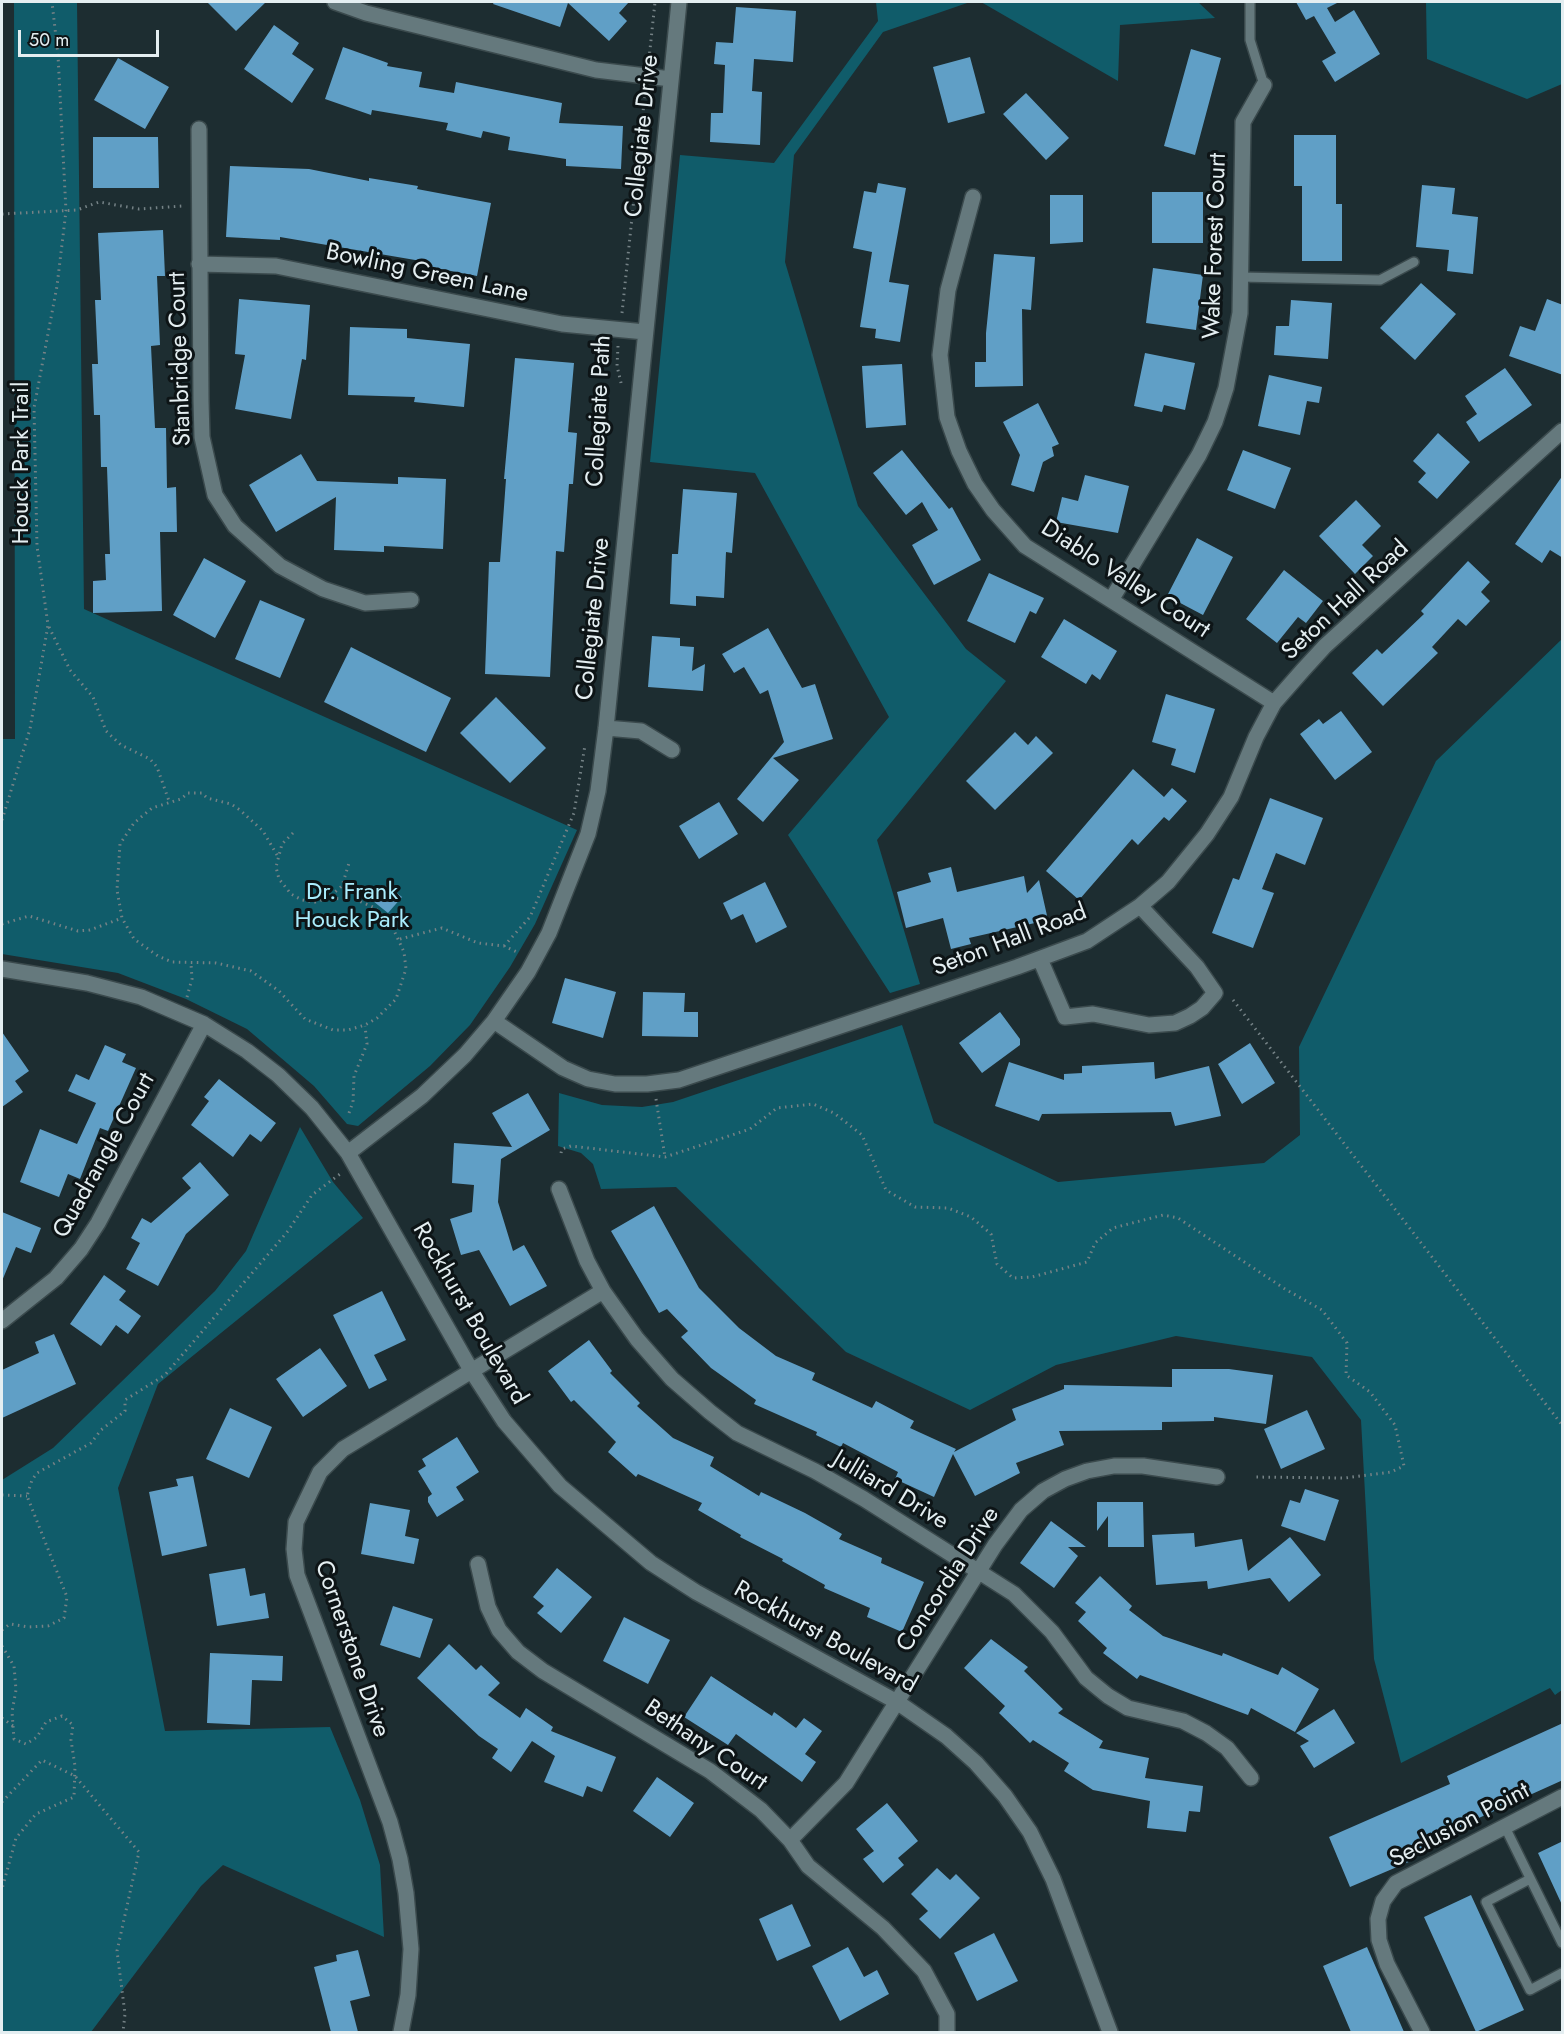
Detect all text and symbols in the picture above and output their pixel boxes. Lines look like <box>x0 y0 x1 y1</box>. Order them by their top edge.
scale bar <box>21 18 162 56</box>
text: 50 m <box>29 27 69 53</box>
street label: Collegiate Drive <box>620 53 666 219</box>
street label: Wake Forest Court <box>1198 153 1234 339</box>
street label: Bowling Green Lane <box>323 239 531 309</box>
street label: Stanbridge Court <box>164 271 198 447</box>
street label: Collegiate Path <box>582 334 618 488</box>
street label: Houck Park Trail <box>8 382 36 544</box>
street label: Diablo Valley Court <box>1035 515 1215 645</box>
street label: Seton Hall Road <box>1277 535 1415 667</box>
street label: Collegiate Drive <box>571 536 617 702</box>
park label: Dr. Frank Houck Park <box>295 879 409 935</box>
street label: Seton Hall Road <box>929 898 1091 984</box>
street label: Quadrangle Court <box>48 1069 162 1243</box>
street label: Rockhurst Boulevard <box>405 1218 533 1410</box>
street label: Julliard Drive <box>827 1445 953 1537</box>
street label: Concordia Drive <box>891 1502 1007 1658</box>
street label: Cornerstone Drive <box>307 1557 395 1741</box>
street label: Rockhurst Boulevard <box>728 1576 922 1700</box>
street label: Bethany Court <box>638 1694 772 1798</box>
street label: Seclusion Point <box>1385 1777 1535 1875</box>

